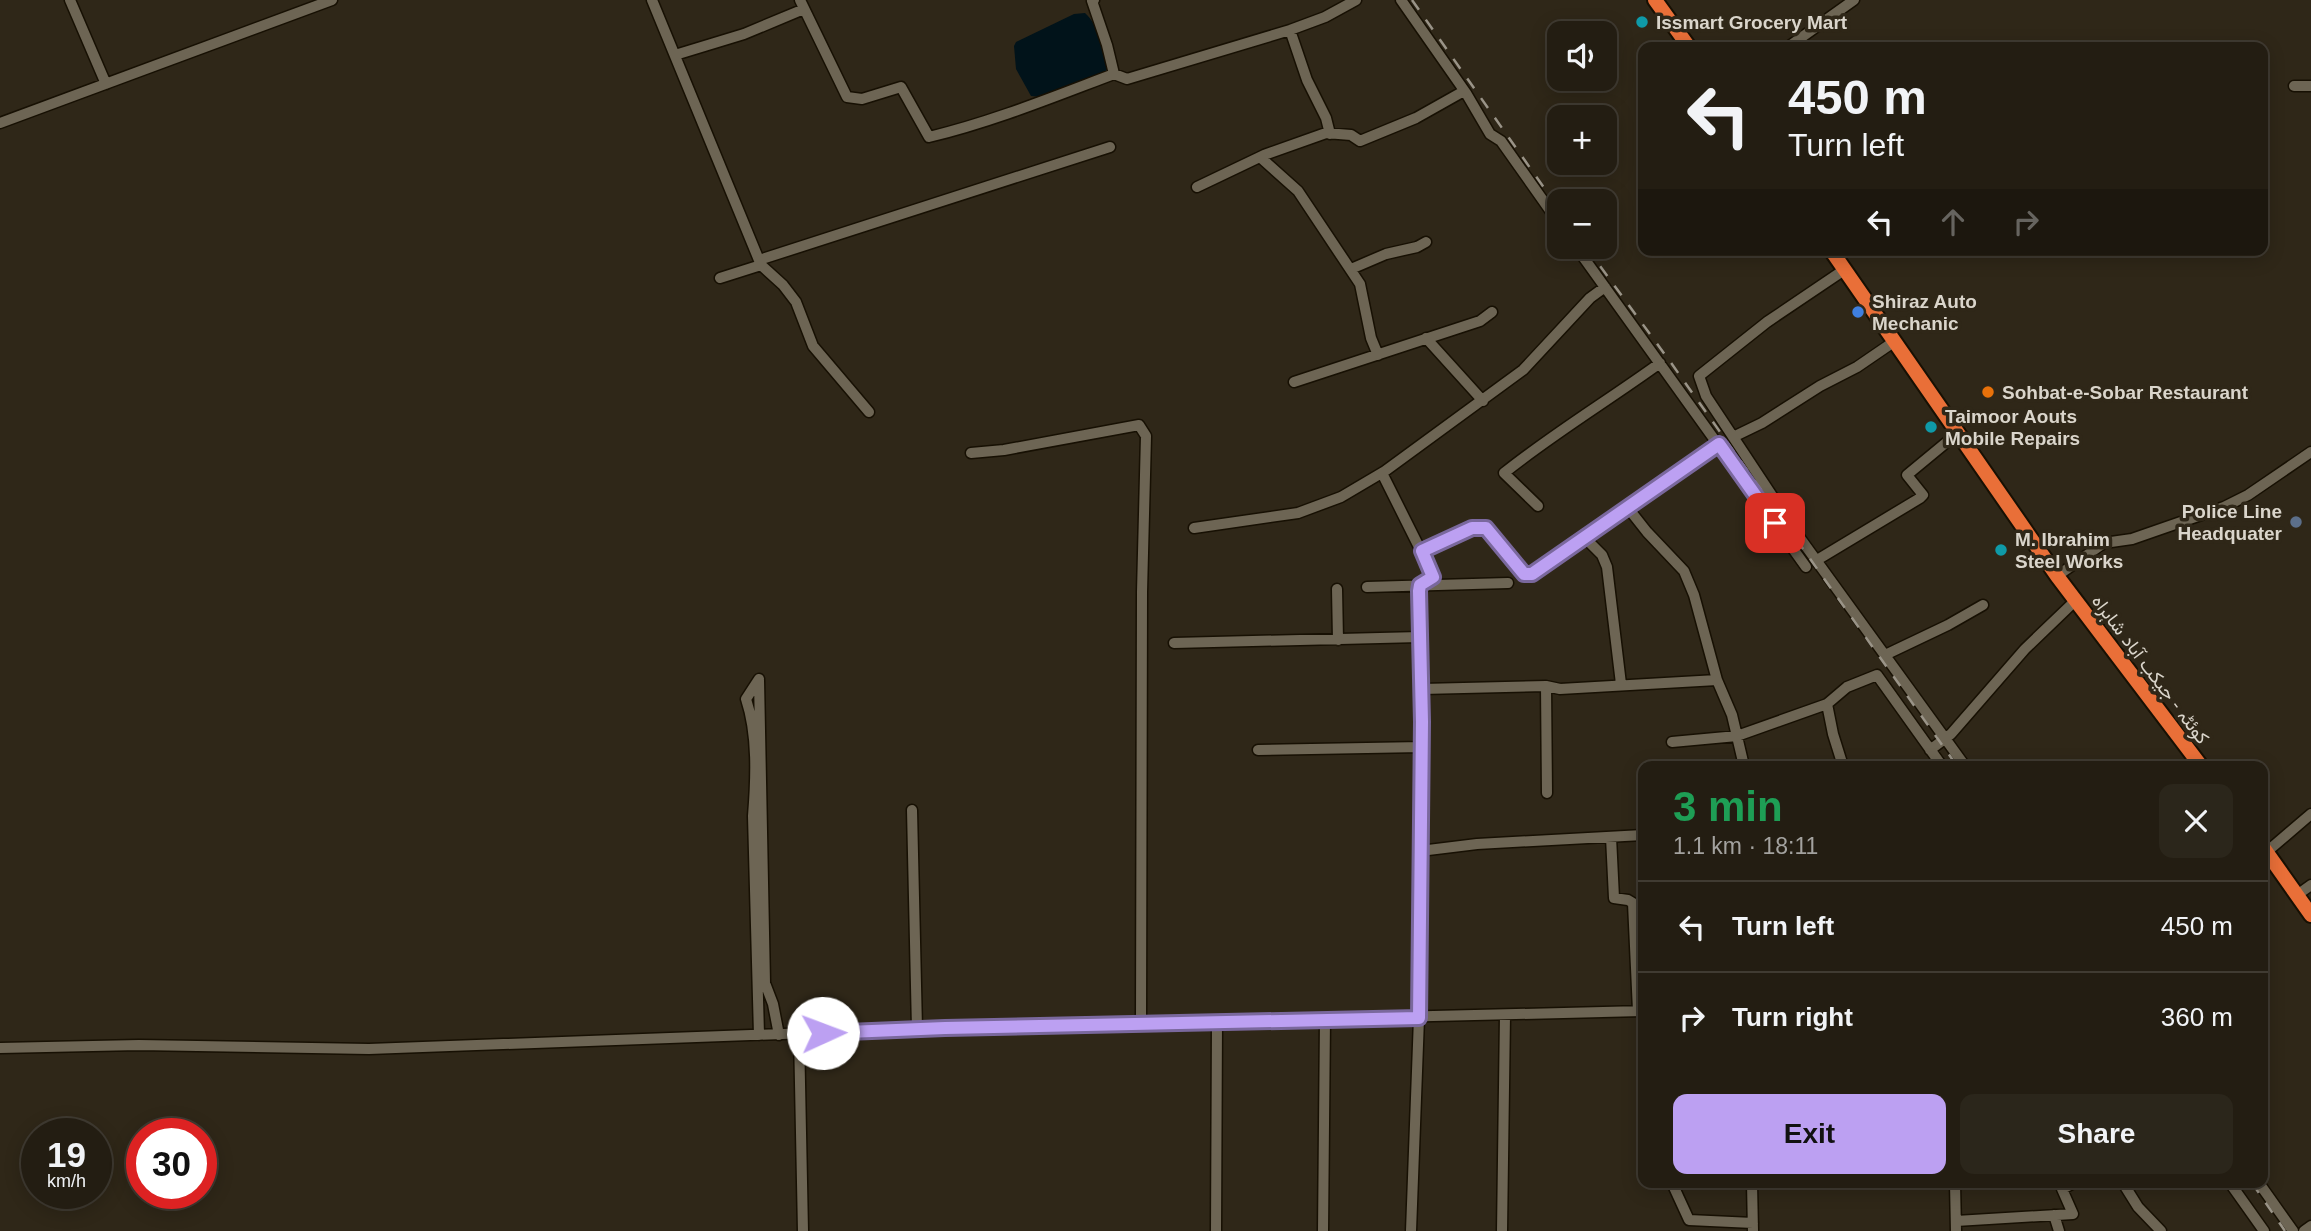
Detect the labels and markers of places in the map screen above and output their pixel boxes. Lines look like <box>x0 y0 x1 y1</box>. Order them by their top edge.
place label: Issmart Grocery Mart <box>1656 12 1848 33</box>
marker: Issmart Grocery Mart <box>1634 14 1650 30</box>
place label: Shiraz Auto Mechanic <box>1872 291 1977 334</box>
marker: Shiraz Auto Mechanic <box>1850 304 1866 320</box>
place label: Sohbat-e-Sobar Restaurant <box>2002 382 2249 403</box>
marker: Sohbat-e-Sobar Restaurant <box>1980 384 1996 400</box>
place label: Taimoor Aouts Mobile Repairs <box>1945 406 2080 449</box>
marker: Taimoor Aouts Mobile Repairs <box>1923 419 1939 435</box>
pin <box>1745 493 1805 553</box>
place label: Police Line Headquater <box>2177 501 2283 544</box>
marker: Police Line Headquater <box>2288 514 2304 530</box>
place label: M. Ibrahim Steel Works <box>2015 529 2123 572</box>
marker: M. Ibrahim Steel Works <box>1993 542 2009 558</box>

